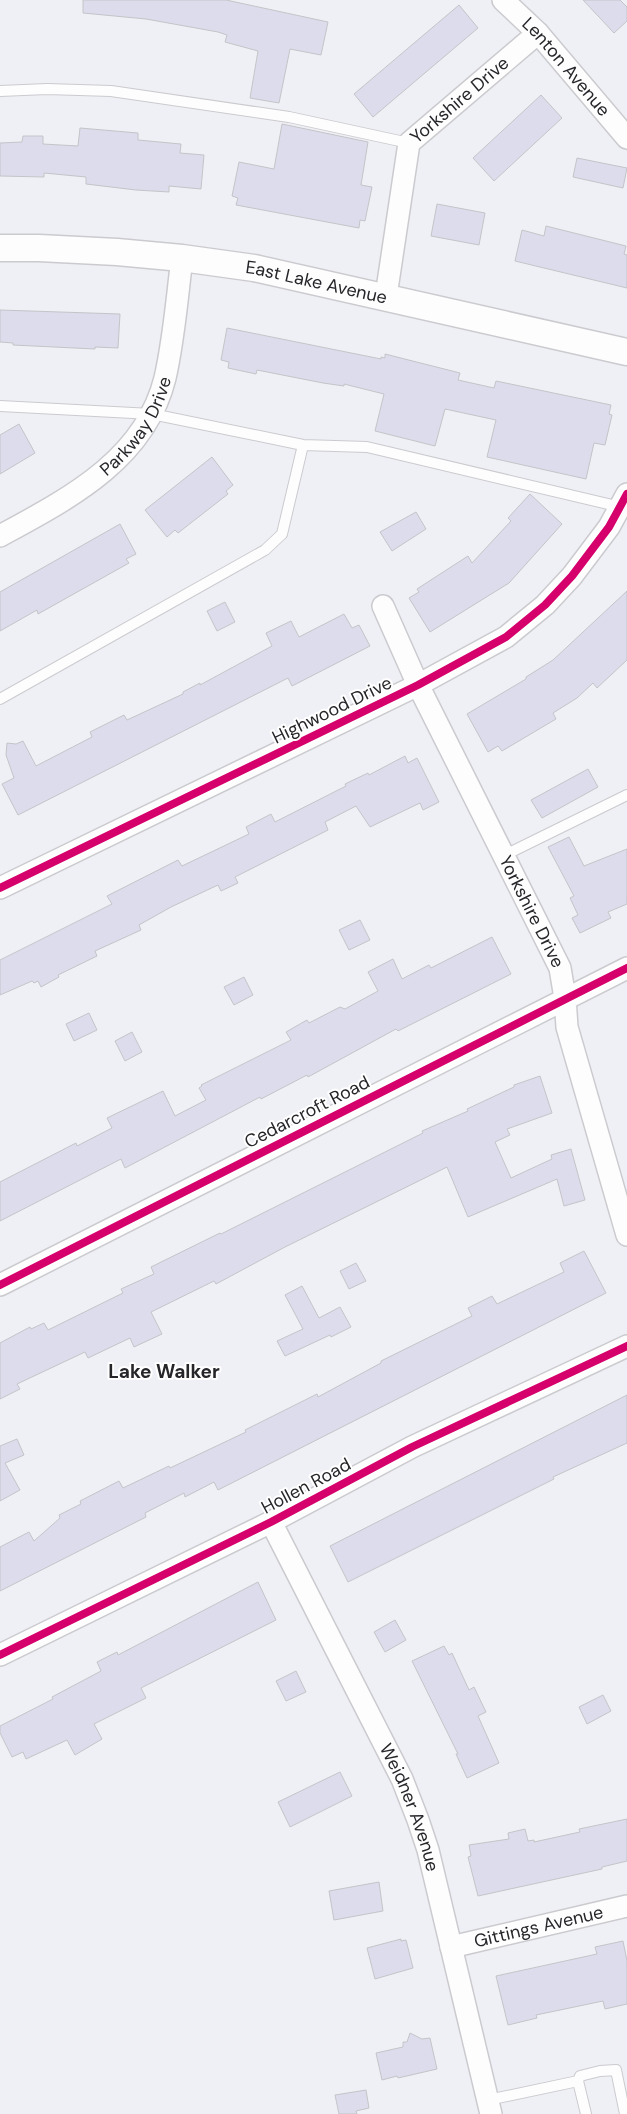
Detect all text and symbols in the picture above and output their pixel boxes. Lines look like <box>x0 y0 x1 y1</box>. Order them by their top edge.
street label: Lenton Avenue <box>517 12 615 121</box>
street label: Yorkshire Drive <box>405 51 514 149</box>
street label: East Lake Avenue <box>244 255 389 310</box>
street label: Parkway Drive <box>95 374 177 481</box>
street label: Highwood Drive <box>268 671 396 749</box>
street label: Yorkshire Drive <box>494 852 570 972</box>
street label: Cedarcroft Road <box>240 1070 374 1154</box>
district label: Lake Walker <box>108 1359 220 1384</box>
street label: Hollen Road <box>257 1452 355 1520</box>
street label: Weidner Avenue <box>374 1739 445 1874</box>
street label: Gittings Avenue <box>472 1900 606 1953</box>

